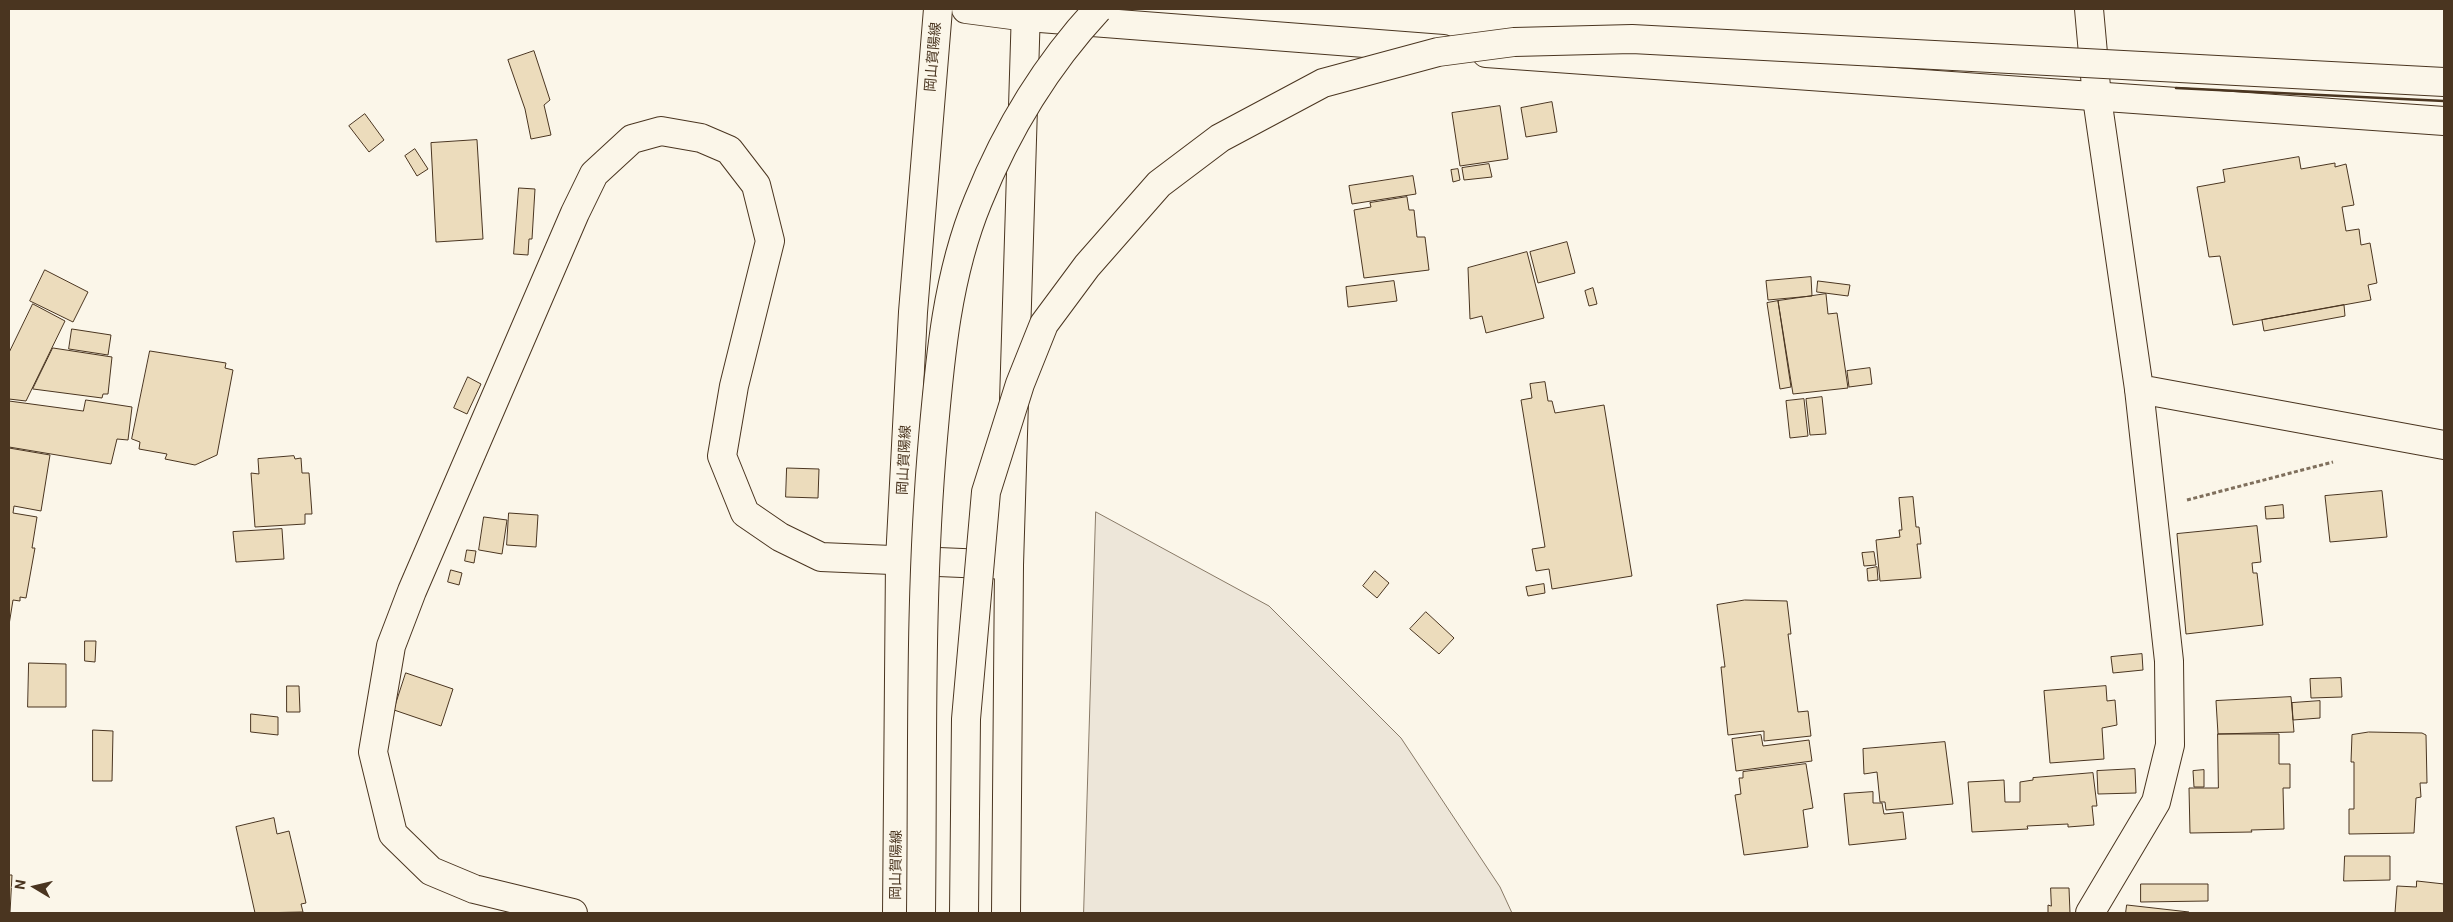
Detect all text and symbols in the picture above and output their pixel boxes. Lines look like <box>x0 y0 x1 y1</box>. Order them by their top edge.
street label: 岡山賀陽線 <box>923 21 945 93</box>
street label: 岡山賀陽線 <box>895 425 915 495</box>
street label: 岡山賀陽線 <box>888 830 906 900</box>
north arrow <box>10 862 60 912</box>
text: N <box>12 879 29 891</box>

